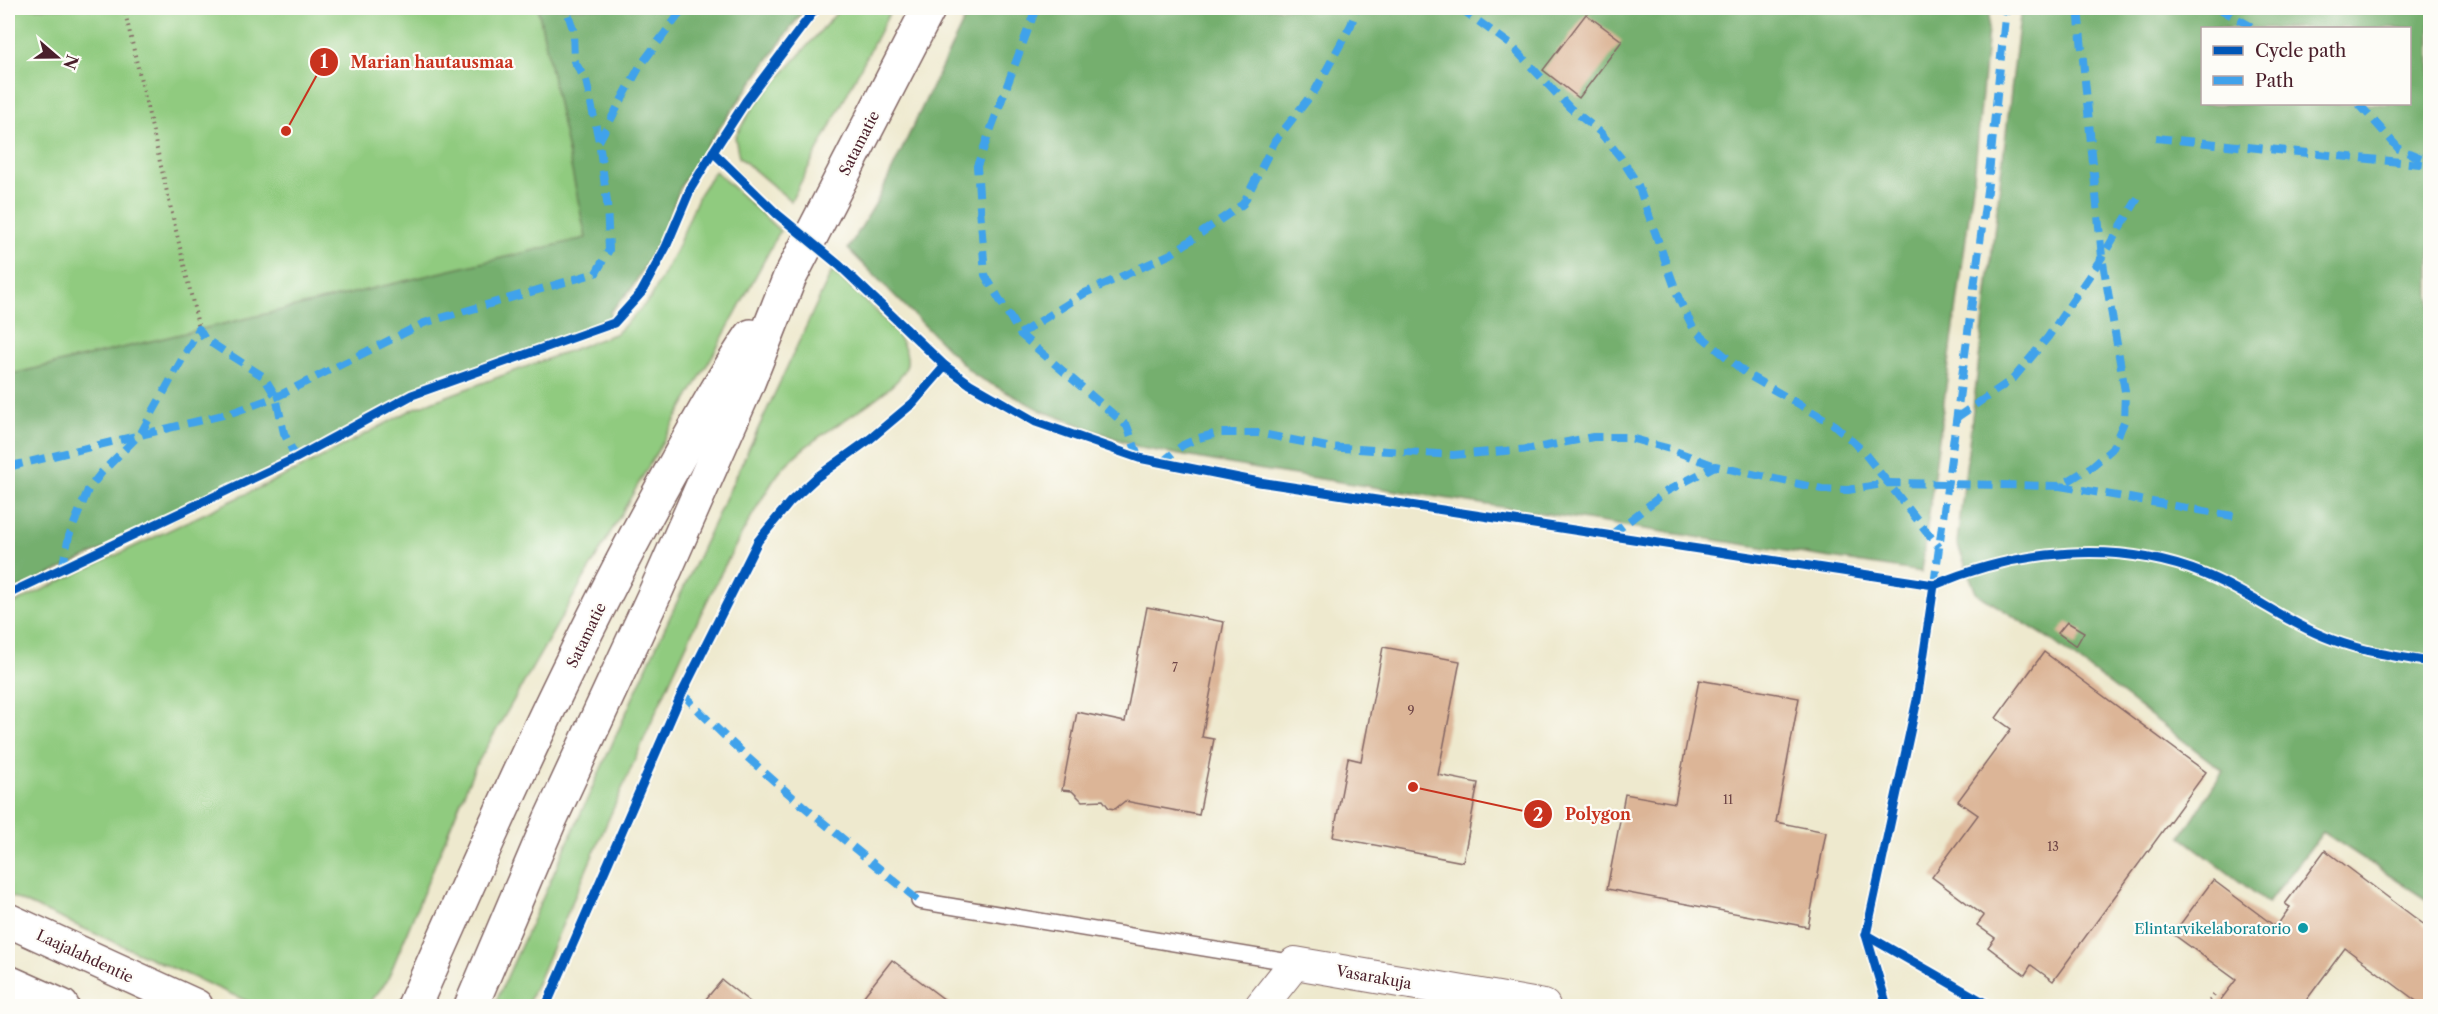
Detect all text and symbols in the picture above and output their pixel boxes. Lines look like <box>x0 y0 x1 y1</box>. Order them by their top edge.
north arrow <box>27 27 87 87</box>
legend <box>2201 27 2411 105</box>
text: Cycle path <box>2255 40 2346 62</box>
callout: Marian hautausmaa <box>309 45 526 79</box>
text: 1 <box>320 51 328 73</box>
text: N <box>59 52 83 72</box>
text: Marian hautausmaa <box>351 52 514 72</box>
text: Path <box>2255 70 2294 92</box>
street label: Satamatie <box>835 107 883 179</box>
street label: Satamatie <box>562 599 610 671</box>
house number: 7 <box>1172 660 1178 675</box>
house number: 9 <box>1407 703 1415 718</box>
house number: 11 <box>1723 792 1733 807</box>
callout: Polygon <box>1523 797 1643 831</box>
text: 2 <box>1533 804 1543 826</box>
text: Polygon <box>1565 804 1631 824</box>
house number: 13 <box>2047 839 2059 854</box>
place label: Elintarvikelaboratorio <box>2134 919 2291 938</box>
marker: Elintarvikelaboratorio <box>2296 921 2310 935</box>
street label: Laajalahdentie <box>34 925 136 987</box>
street label: Vasarakuja <box>1334 961 1413 993</box>

